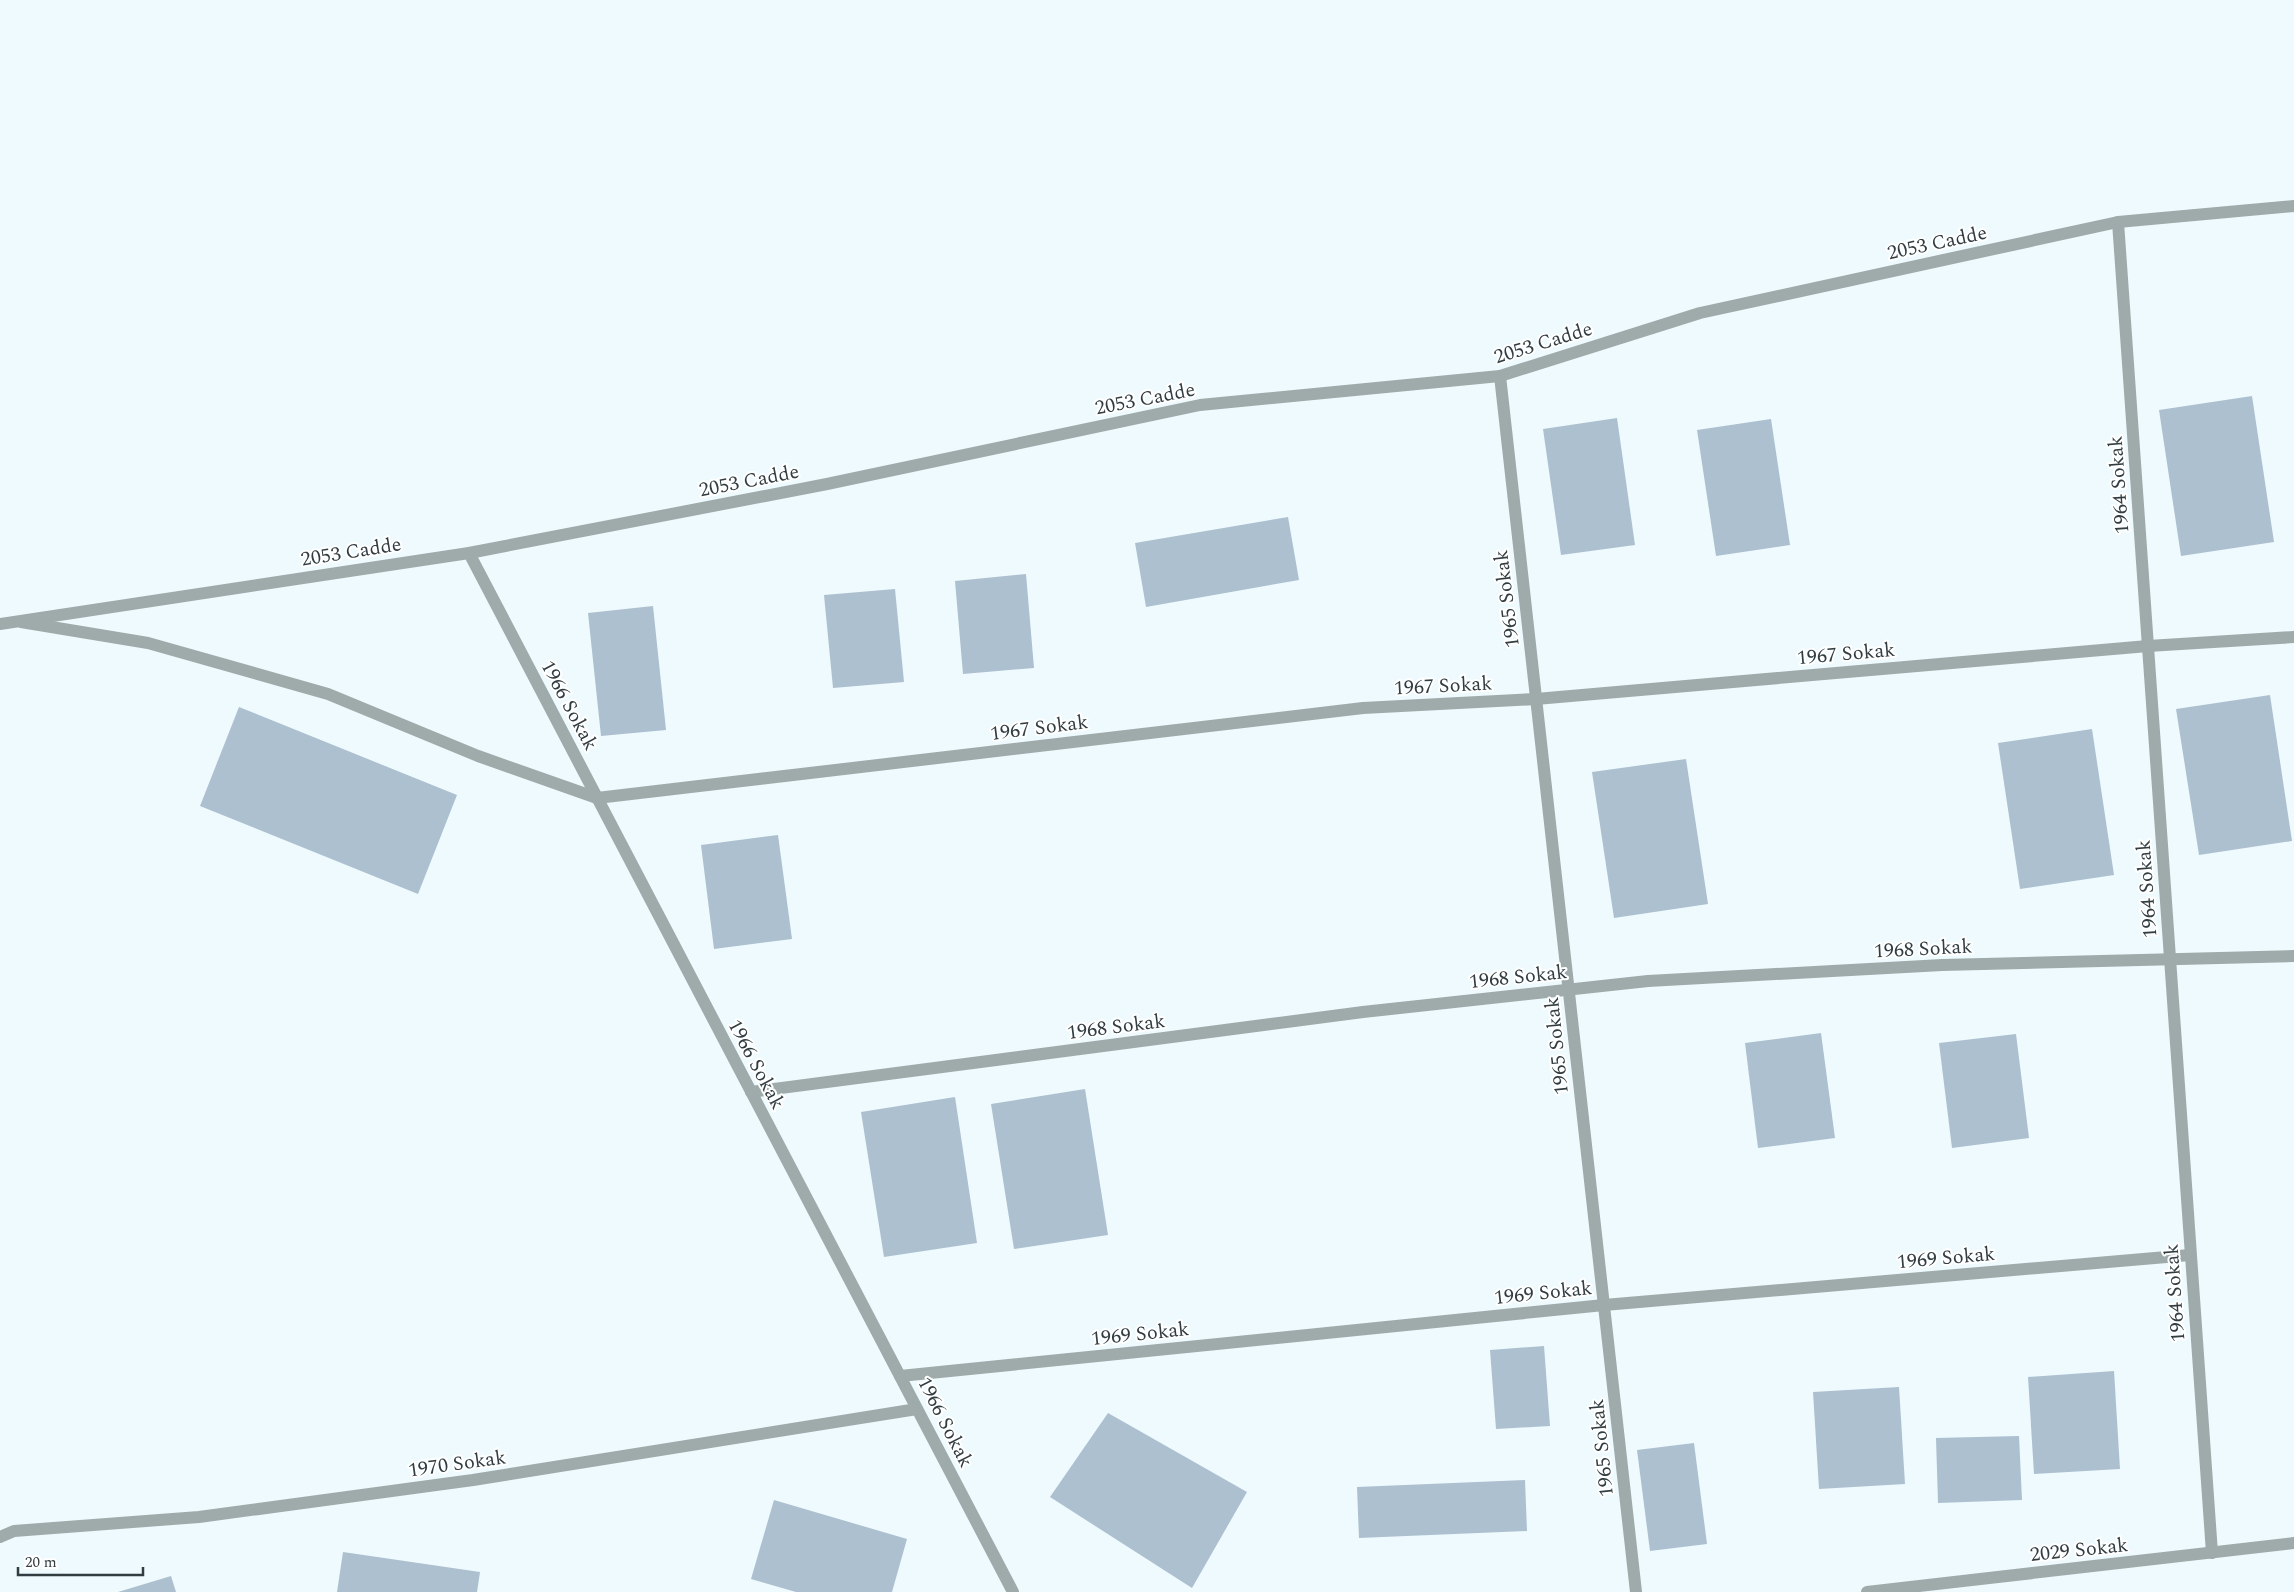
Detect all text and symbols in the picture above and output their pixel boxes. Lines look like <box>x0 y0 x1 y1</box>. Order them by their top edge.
street label: 2053 Cadde <box>1885 218 1990 268</box>
street label: 2053 Cadde <box>1490 314 1596 372</box>
street label: 2053 Cadde <box>1093 375 1198 423</box>
street label: 1964 Sokak <box>2101 435 2137 535</box>
street label: 2053 Cadde <box>697 457 802 505</box>
street label: 2053 Cadde <box>299 529 404 575</box>
street label: 1965 Sokak <box>1486 548 1528 650</box>
street label: 1967 Sokak <box>1796 635 1896 673</box>
street label: 1966 Sokak <box>533 655 605 756</box>
street label: 1967 Sokak <box>1393 668 1493 704</box>
street label: 1967 Sokak <box>988 707 1090 749</box>
street label: 1964 Sokak <box>2129 839 2165 939</box>
street label: 1968 Sokak <box>1873 931 1973 967</box>
street label: 1968 Sokak <box>1468 957 1569 997</box>
street label: 1965 Sokak <box>1537 995 1577 1096</box>
street label: 1968 Sokak <box>1065 1006 1167 1048</box>
street label: 1966 Sokak <box>720 1014 792 1115</box>
street label: 1969 Sokak <box>1896 1239 1996 1277</box>
street label: 1964 Sokak <box>2157 1243 2193 1343</box>
street label: 1969 Sokak <box>1493 1273 1594 1313</box>
street label: 1969 Sokak <box>1090 1314 1191 1354</box>
street label: 1966 Sokak <box>909 1372 981 1473</box>
street label: 1965 Sokak <box>1582 1397 1622 1498</box>
street label: 1970 Sokak <box>406 1442 508 1486</box>
street label: 2029 Sokak <box>2029 1530 2130 1570</box>
scale bar <box>18 1544 142 1576</box>
text: 20 m <box>25 1551 57 1574</box>

